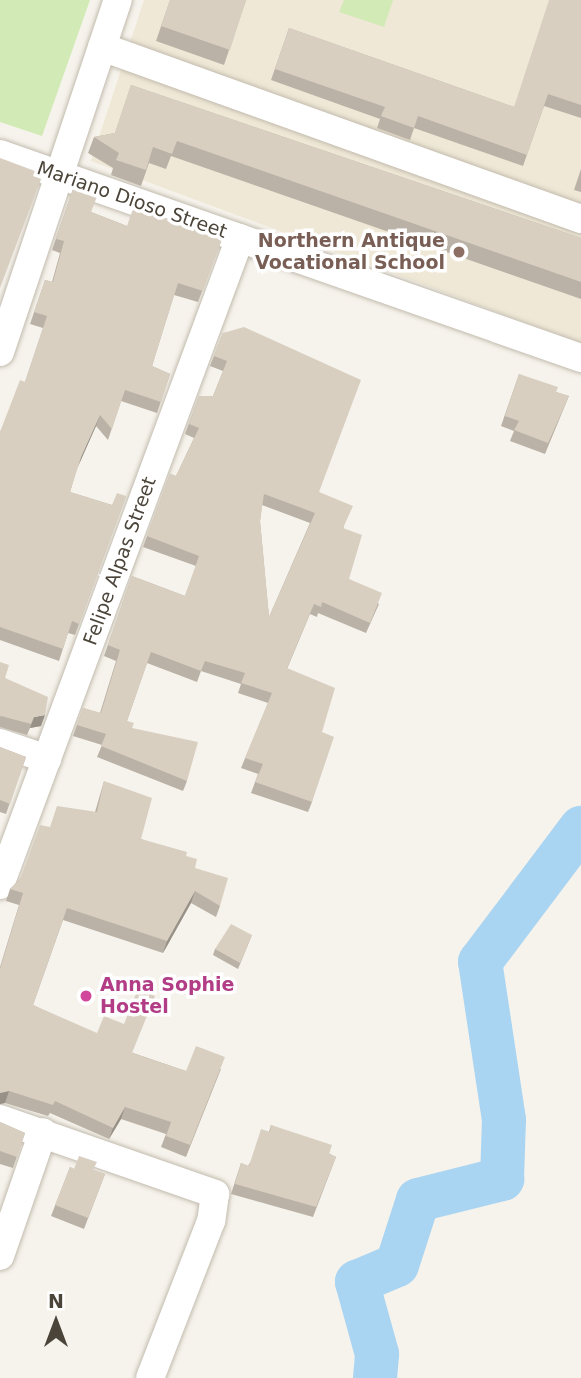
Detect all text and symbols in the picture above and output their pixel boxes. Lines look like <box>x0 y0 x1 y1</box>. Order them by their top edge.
street label: Mariano Dioso Street <box>34 157 230 243</box>
place label: Northern Antique Vocational School <box>255 230 445 274</box>
marker: Northern Antique Vocational School <box>451 244 467 260</box>
street label: Felipe Alpas Street <box>79 474 161 648</box>
place label: Anna Sophie Hostel <box>100 974 234 1018</box>
marker: Anna Sophie Hostel <box>78 988 94 1004</box>
north arrow <box>21 1287 91 1357</box>
text: N <box>48 1290 64 1312</box>

